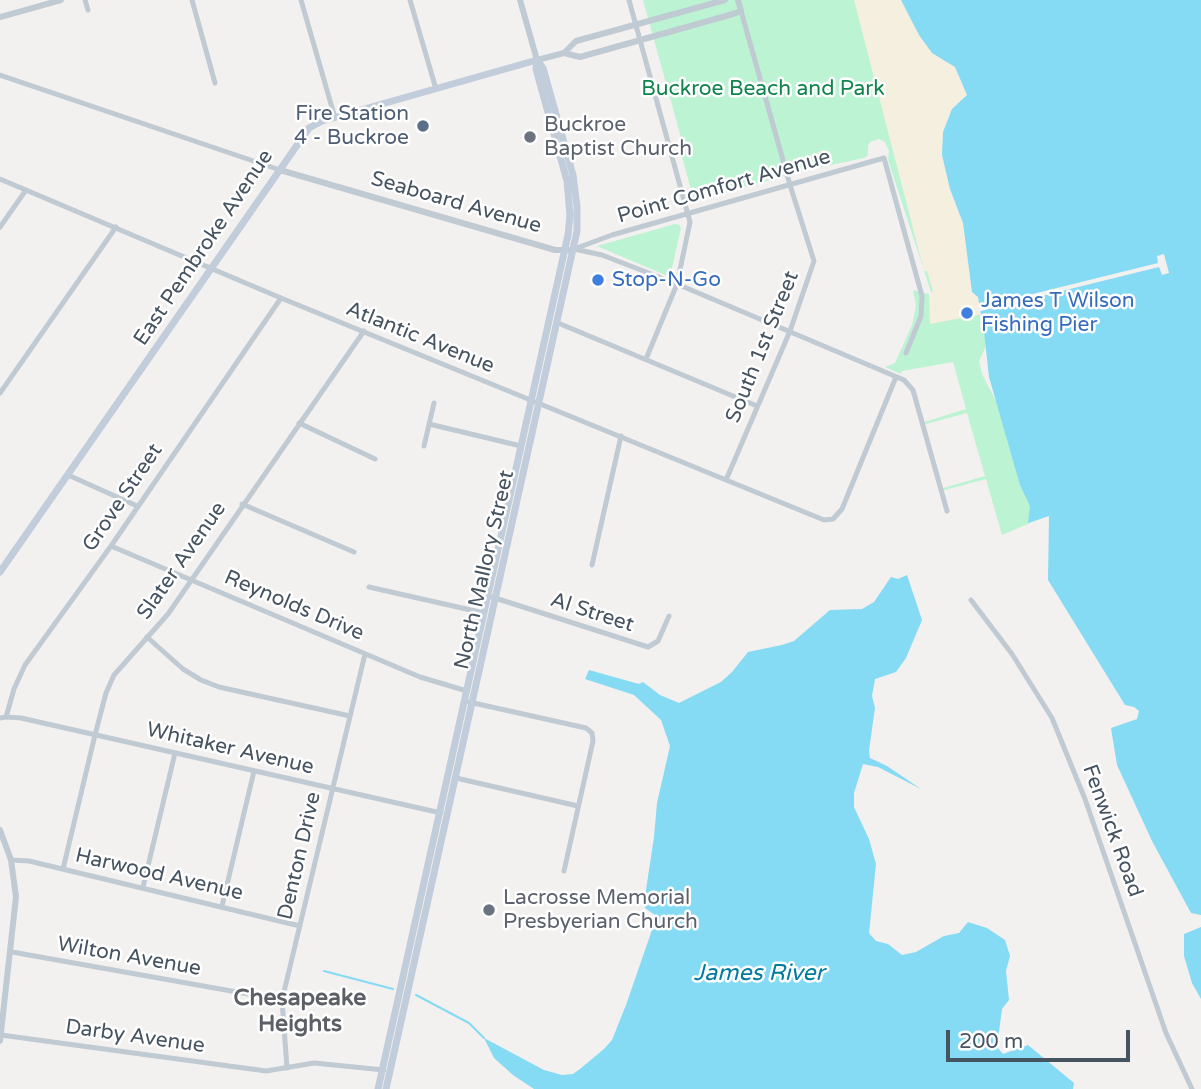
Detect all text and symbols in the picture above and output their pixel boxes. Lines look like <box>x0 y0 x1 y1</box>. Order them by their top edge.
park label: Buckroe Beach and Park <box>641 76 885 102</box>
place label: Fire Station 4 - Buckroe <box>294 101 409 151</box>
place label: Buckroe Baptist Church <box>544 112 692 162</box>
marker: Fire Station 4 - Buckroe <box>415 118 431 134</box>
marker: Buckroe Baptist Church <box>522 129 538 145</box>
street label: Point Comfort Avenue <box>614 144 834 230</box>
street label: East Pembroke Avenue <box>129 145 279 351</box>
street label: Seaboard Avenue <box>368 167 544 239</box>
place label: Stop-N-Go <box>612 267 721 293</box>
street label: South 1st Street <box>721 267 805 427</box>
marker: Stop-N-Go <box>590 272 606 288</box>
place label: James T Wilson Fishing Pier <box>981 288 1135 338</box>
street label: Atlantic Avenue <box>342 297 498 379</box>
marker: James T Wilson Fishing Pier <box>959 305 975 321</box>
street label: Grove Street <box>78 439 168 557</box>
street label: North Mallory Street <box>450 468 520 672</box>
street label: Slater Avenue <box>132 497 232 625</box>
street label: Reynolds Drive <box>220 565 368 647</box>
street label: Al Street <box>547 588 637 638</box>
street label: Whitaker Avenue <box>144 718 316 780</box>
street label: Fenwick Road <box>1076 761 1148 901</box>
street label: Denton Drive <box>273 790 327 922</box>
street label: Harwood Avenue <box>73 843 245 907</box>
place label: Lacrosse Memorial Presbyerian Church <box>503 885 698 935</box>
marker: Lacrosse Memorial Presbyerian Church <box>481 902 497 918</box>
street label: Wilton Avenue <box>55 932 203 982</box>
water label: James River <box>694 960 824 988</box>
district label: Chesapeake Heights <box>234 985 366 1039</box>
street label: Darby Avenue <box>64 1015 206 1059</box>
scale bar <box>949 1016 1133 1060</box>
text: 200 m <box>959 1029 1023 1054</box>

